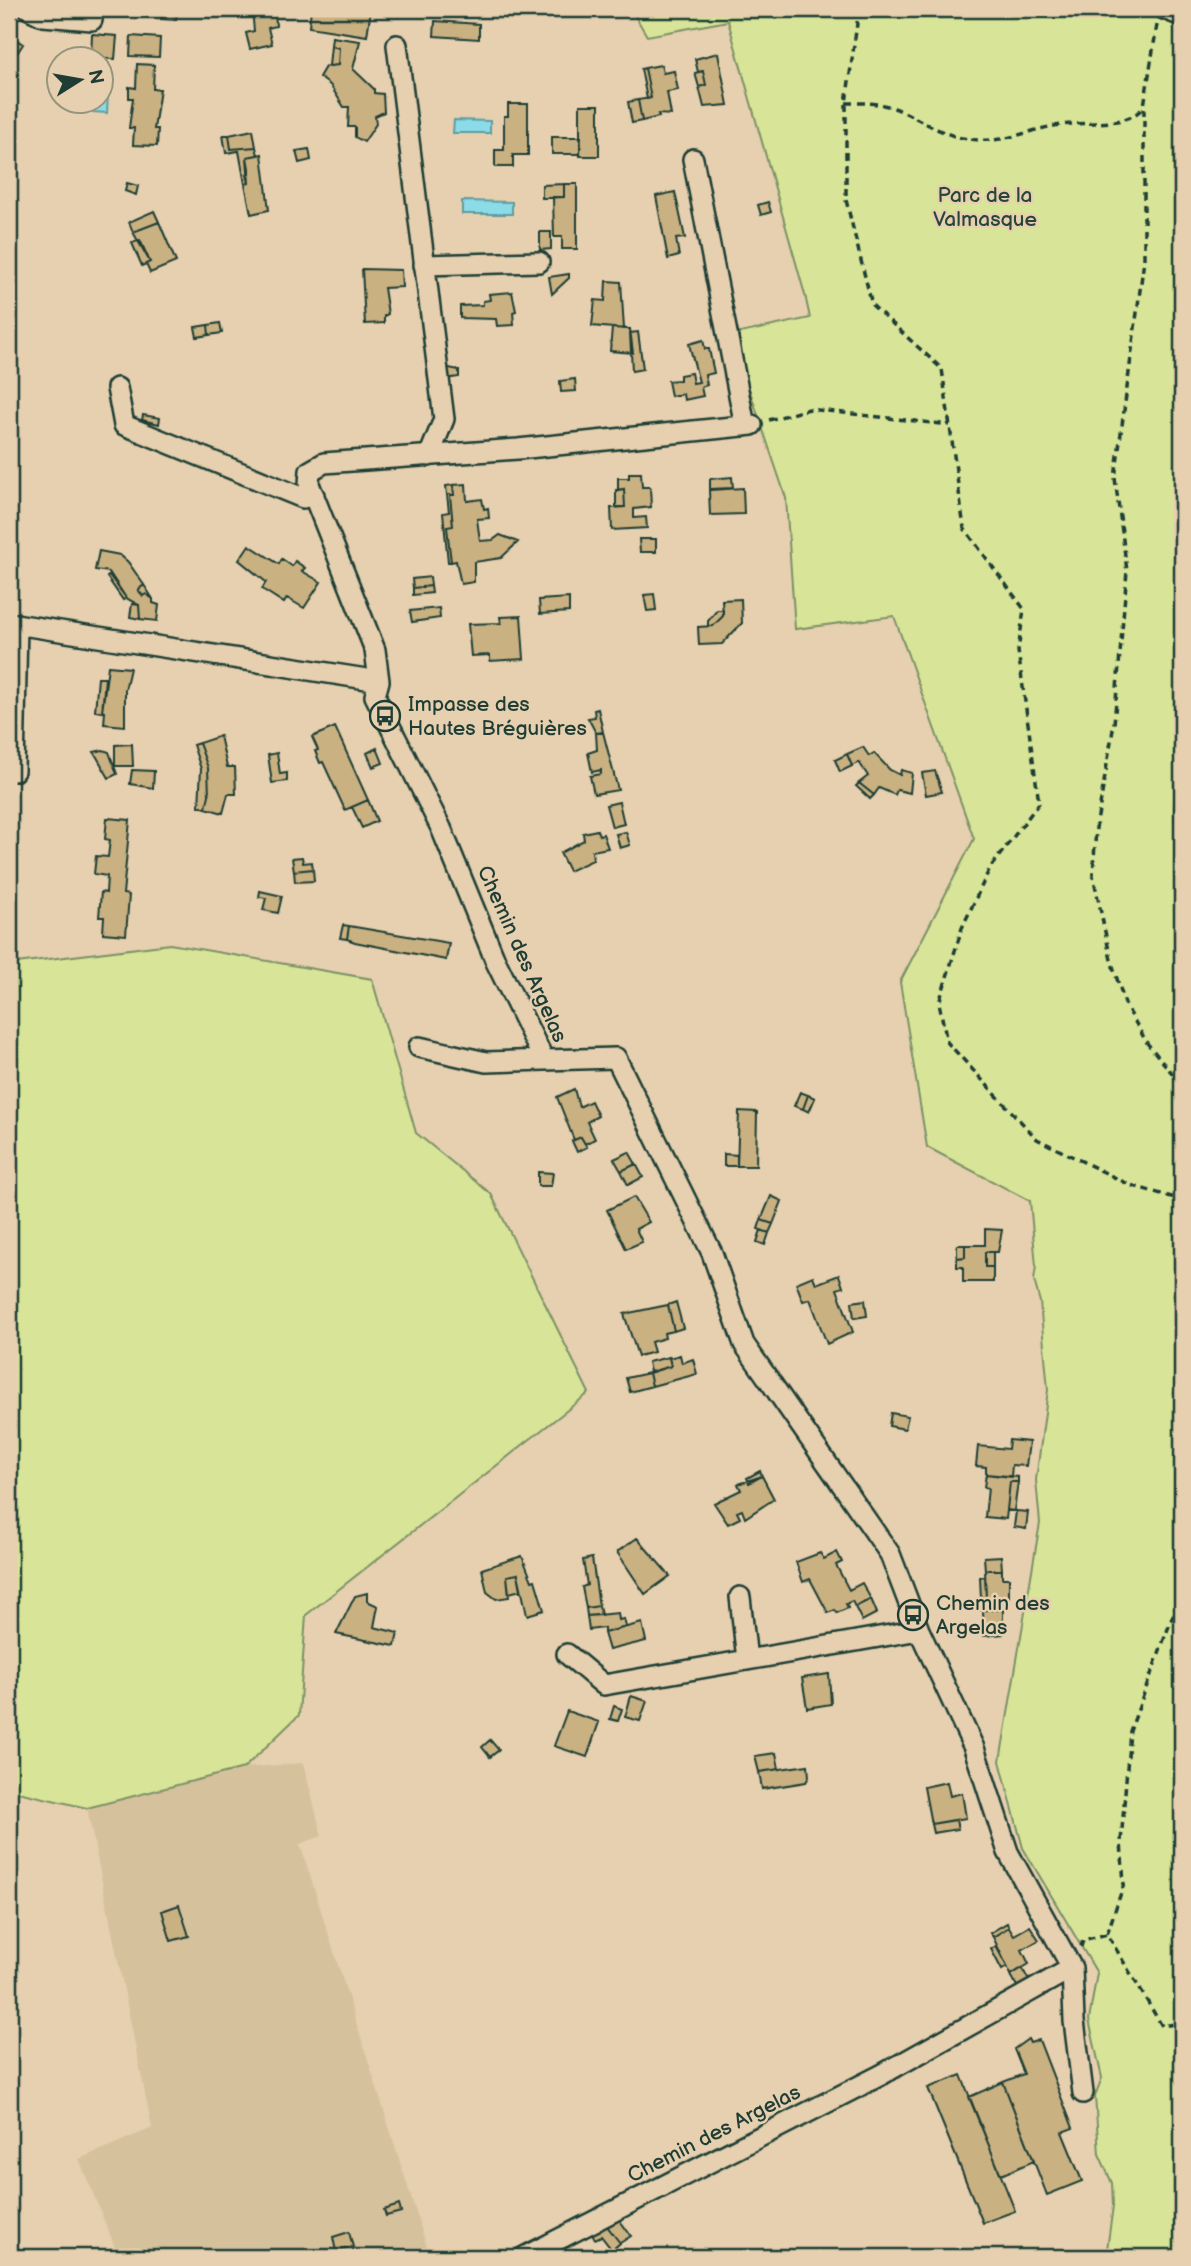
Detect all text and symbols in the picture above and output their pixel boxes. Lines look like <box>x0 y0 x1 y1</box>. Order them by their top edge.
north arrow <box>46 46 116 116</box>
text: N <box>83 68 108 86</box>
park label: Parc de la Valmasque <box>933 183 1037 232</box>
place label: Impasse des Hautes Bréguières <box>408 692 587 741</box>
bus stop icon: Impasse des Hautes Bréguières <box>368 699 402 733</box>
street label: Chemin des Argelas <box>472 862 572 1046</box>
place label: Chemin des Argelas <box>936 1591 1050 1640</box>
bus stop icon: Chemin des Argelas <box>896 1598 930 1632</box>
street label: Chemin des Argelas <box>623 2080 805 2188</box>

